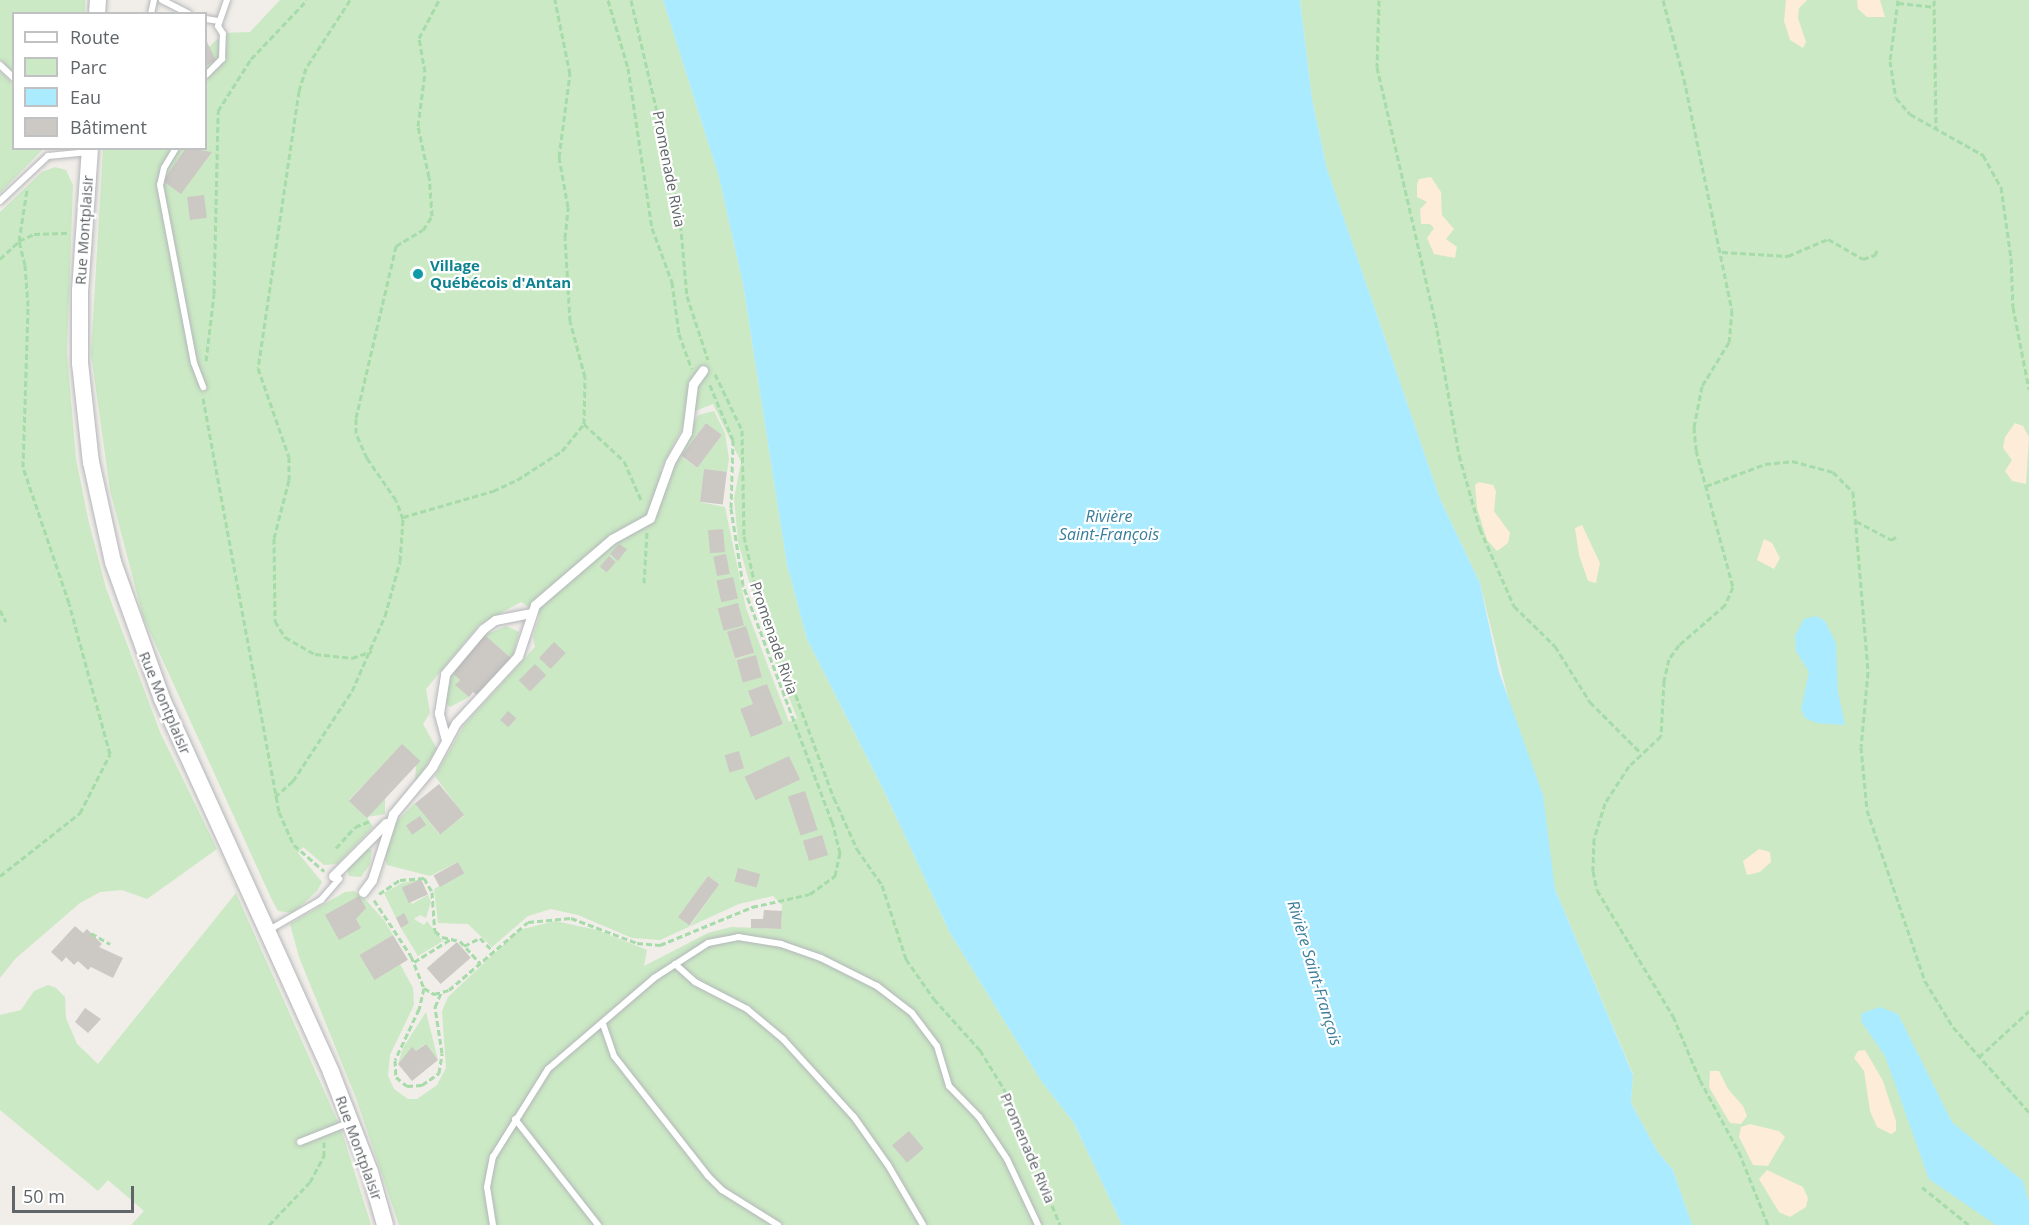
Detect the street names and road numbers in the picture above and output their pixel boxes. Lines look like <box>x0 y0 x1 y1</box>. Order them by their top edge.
street label: Promenade Rivia <box>649 109 689 229</box>
street label: Rue Montplaisir <box>71 175 97 285</box>
street label: Promenade Rivia <box>746 579 802 697</box>
street label: Rue Montplaisir <box>135 649 195 757</box>
street label: Promenade Rivia <box>997 1090 1059 1206</box>
street label: Rue Montplaisir <box>332 1093 386 1203</box>

